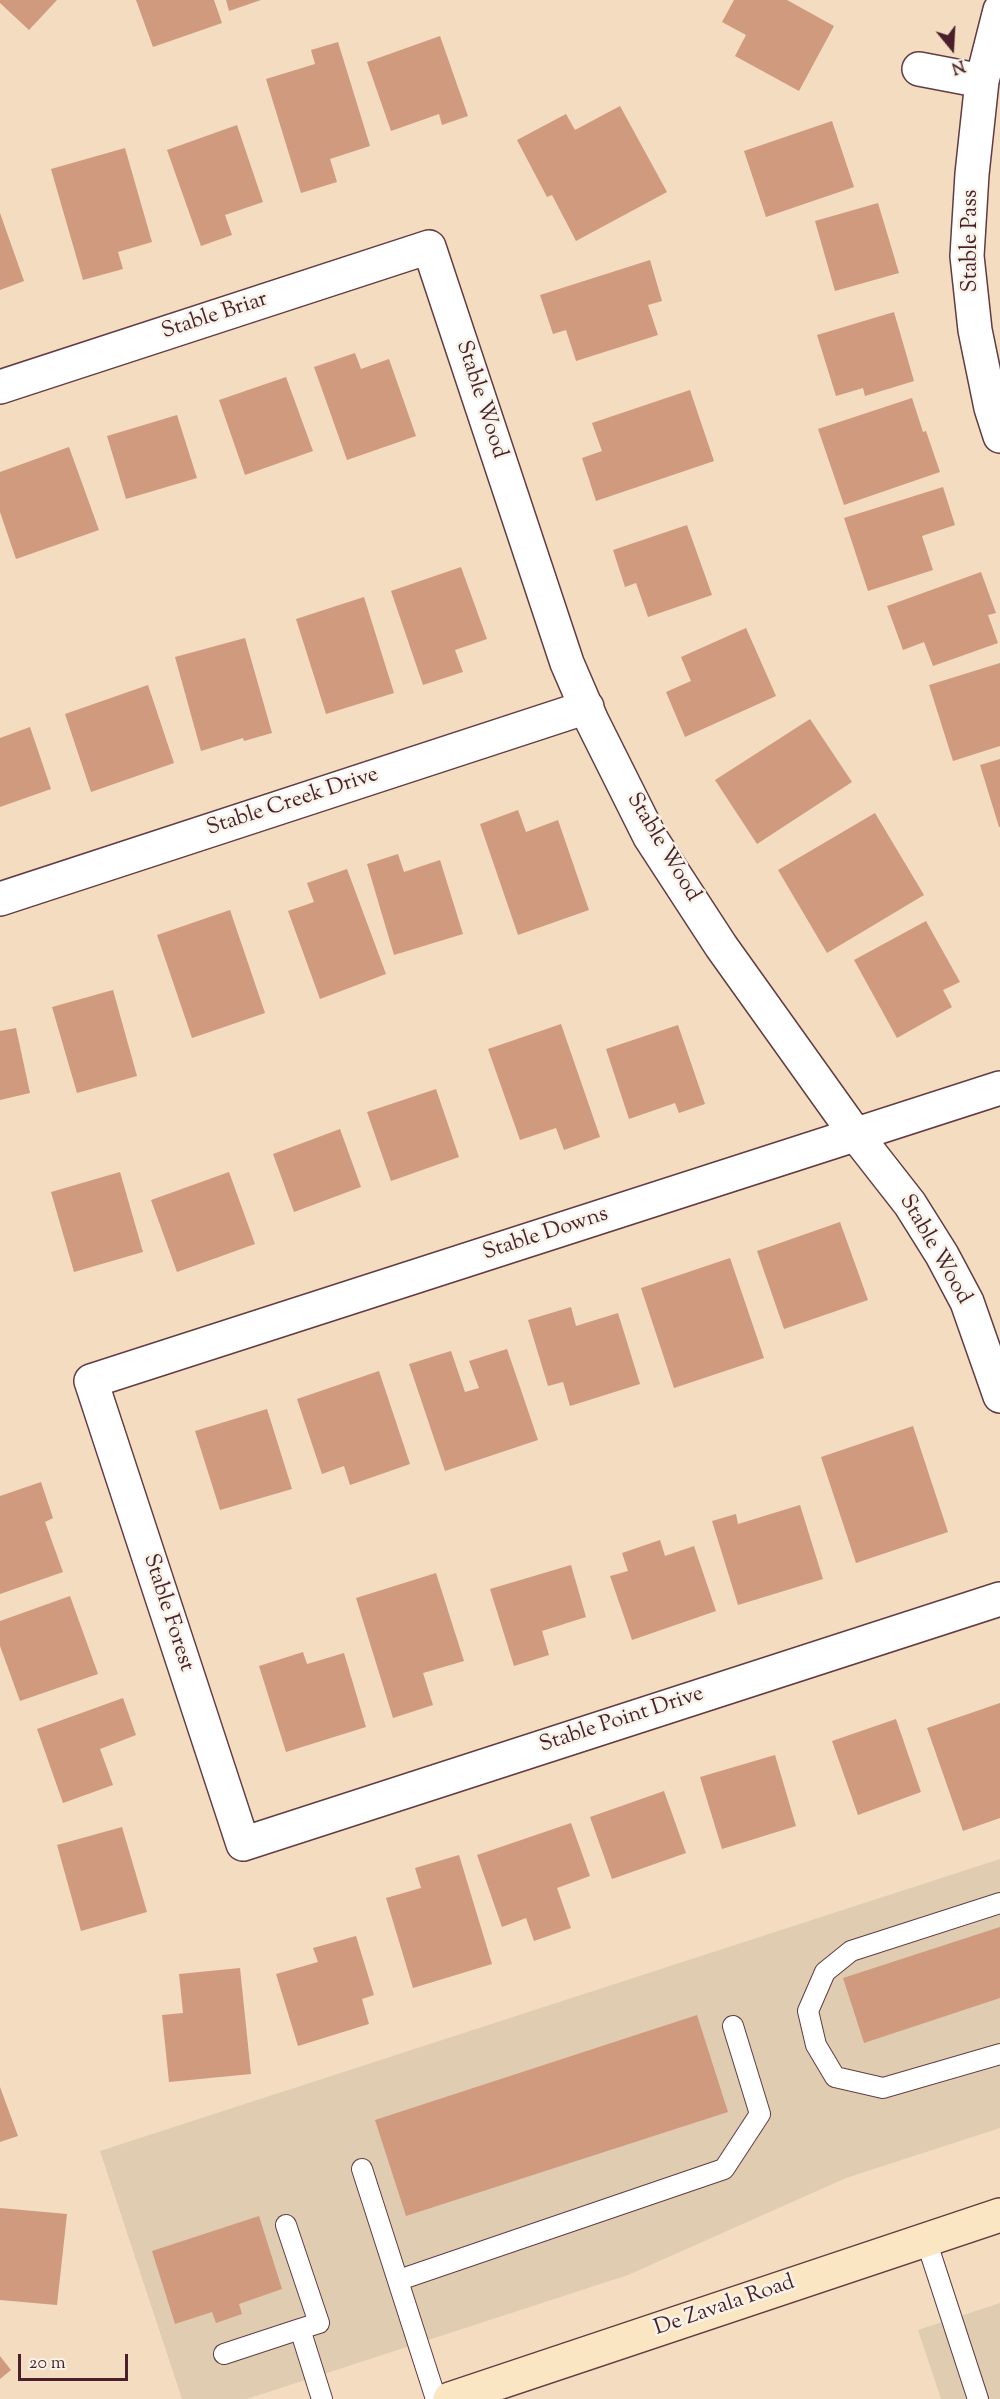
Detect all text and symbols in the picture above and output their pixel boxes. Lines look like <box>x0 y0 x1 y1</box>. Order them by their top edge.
north arrow <box>922 18 982 78</box>
text: N <box>948 53 967 79</box>
street label: Stable Pass <box>959 190 985 292</box>
street label: Stable Briar <box>159 287 271 347</box>
street label: Stable Wood <box>449 338 511 462</box>
street label: Stable Creek Drive <box>204 763 382 843</box>
street label: Stable Wood <box>619 789 705 907</box>
street label: Stable Wood <box>892 1191 976 1309</box>
street label: Stable Downs <box>480 1202 612 1268</box>
street label: Stable Forest <box>136 1551 198 1675</box>
street label: Stable Point Drive <box>537 1682 707 1760</box>
street label: De Zavala Road <box>651 2271 799 2343</box>
scale bar <box>21 2342 130 2380</box>
text: 20 m <box>29 2351 66 2377</box>

